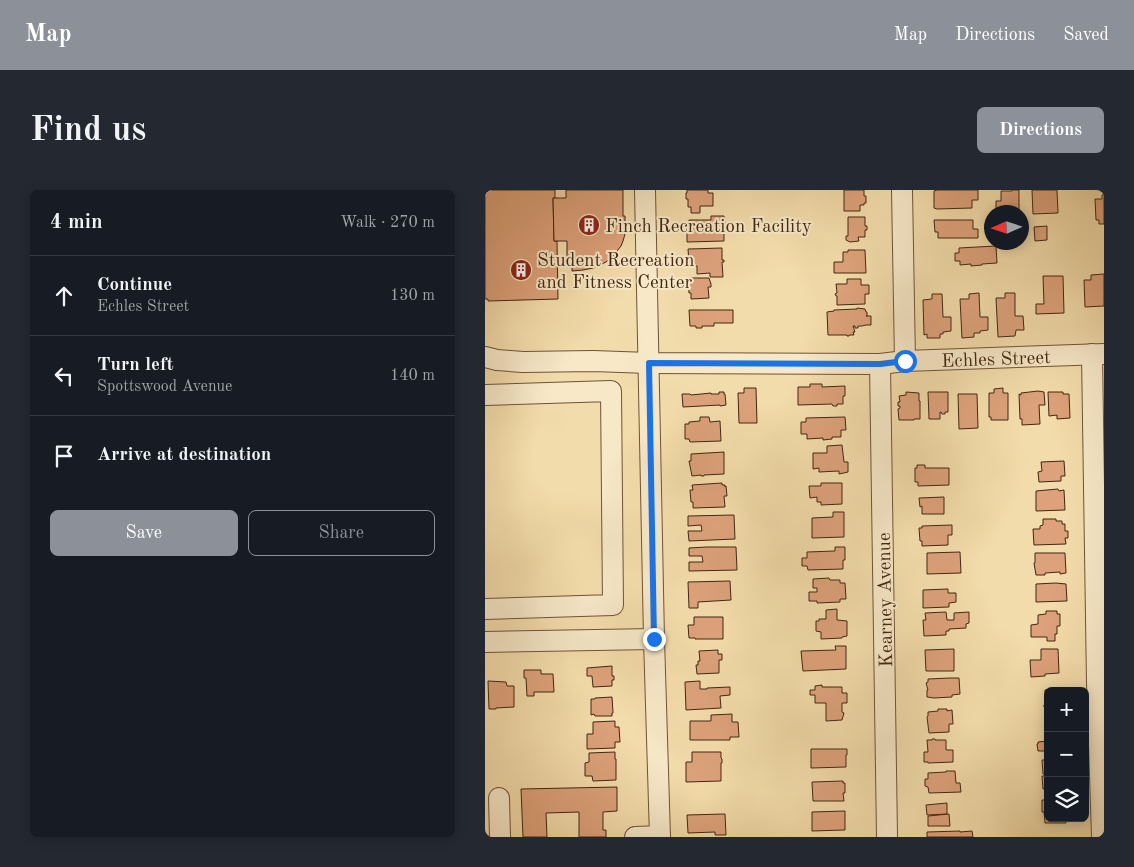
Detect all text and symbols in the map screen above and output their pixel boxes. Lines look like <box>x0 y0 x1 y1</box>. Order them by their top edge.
text: Map <box>25 23 72 47</box>
text: Map <box>894 26 927 44</box>
text: Directions <box>955 26 1035 44</box>
text: Saved <box>1063 26 1109 44</box>
button: Directions <box>977 107 1104 153</box>
text: Find us <box>30 113 146 148</box>
north arrow <box>984 205 1029 250</box>
text: 4 min <box>50 212 103 233</box>
building icon: Finch Recreation Facility <box>577 213 601 237</box>
text: Walk · 270 m <box>340 215 435 231</box>
place label: Finch Recreation Facility <box>605 218 812 237</box>
place label: Student Recreation and Fitness Center <box>537 252 694 293</box>
building icon: Student Recreation and Fitness Center <box>509 258 533 282</box>
text: Continue <box>97 276 172 295</box>
icon: ahead <box>50 282 78 310</box>
text: 130 m <box>390 288 435 304</box>
text: Echles Street <box>97 299 189 315</box>
street label: Echles Street <box>941 349 1051 372</box>
route start <box>894 350 917 373</box>
text: Turn left <box>97 356 174 375</box>
icon: left <box>50 362 78 390</box>
text: 140 m <box>390 368 435 384</box>
text: Spottswood Avenue <box>97 379 232 395</box>
icon: arrive <box>50 442 78 470</box>
text: Arrive at destination <box>97 446 271 465</box>
button: Save <box>50 510 238 556</box>
button: Share <box>248 510 435 556</box>
street label: Kearney Avenue <box>876 532 897 668</box>
route end <box>643 628 666 651</box>
map controls <box>1044 687 1089 822</box>
button: + <box>1044 687 1089 732</box>
button: − <box>1044 732 1089 777</box>
button: layers <box>1044 777 1089 822</box>

